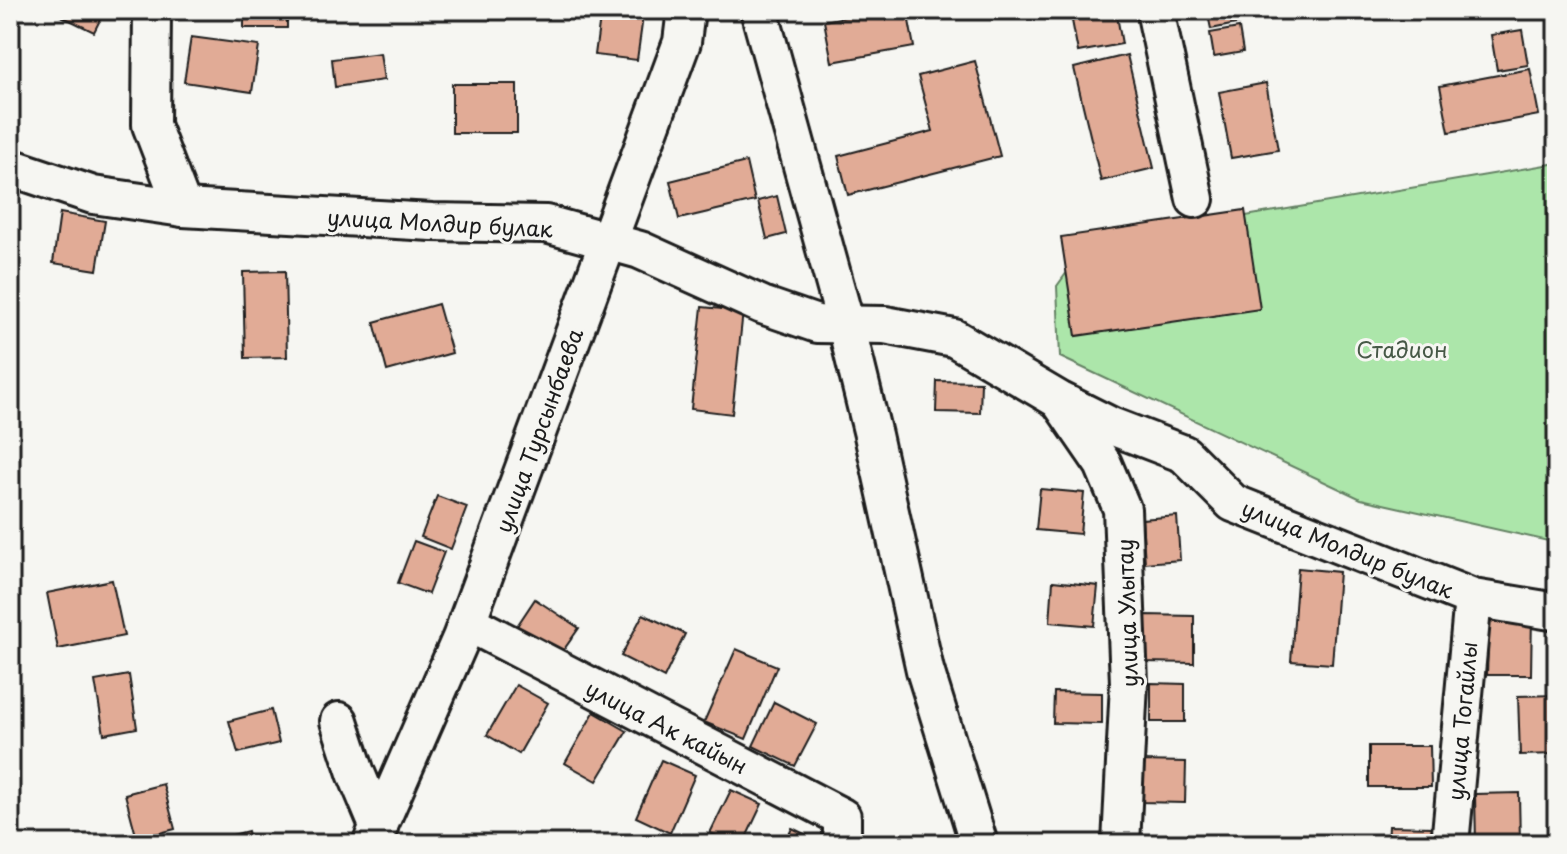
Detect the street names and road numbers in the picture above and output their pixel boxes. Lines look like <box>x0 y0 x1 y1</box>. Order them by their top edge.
street label: улица Молдир булак <box>326 200 555 244</box>
street label: улица Турсынбаева <box>486 323 590 537</box>
street label: улица Молдир булак <box>1237 490 1460 606</box>
street label: улица Улытау <box>1107 538 1145 688</box>
street label: улица Тогайлы <box>1438 640 1484 802</box>
street label: улица Ак кайын <box>580 671 754 781</box>

